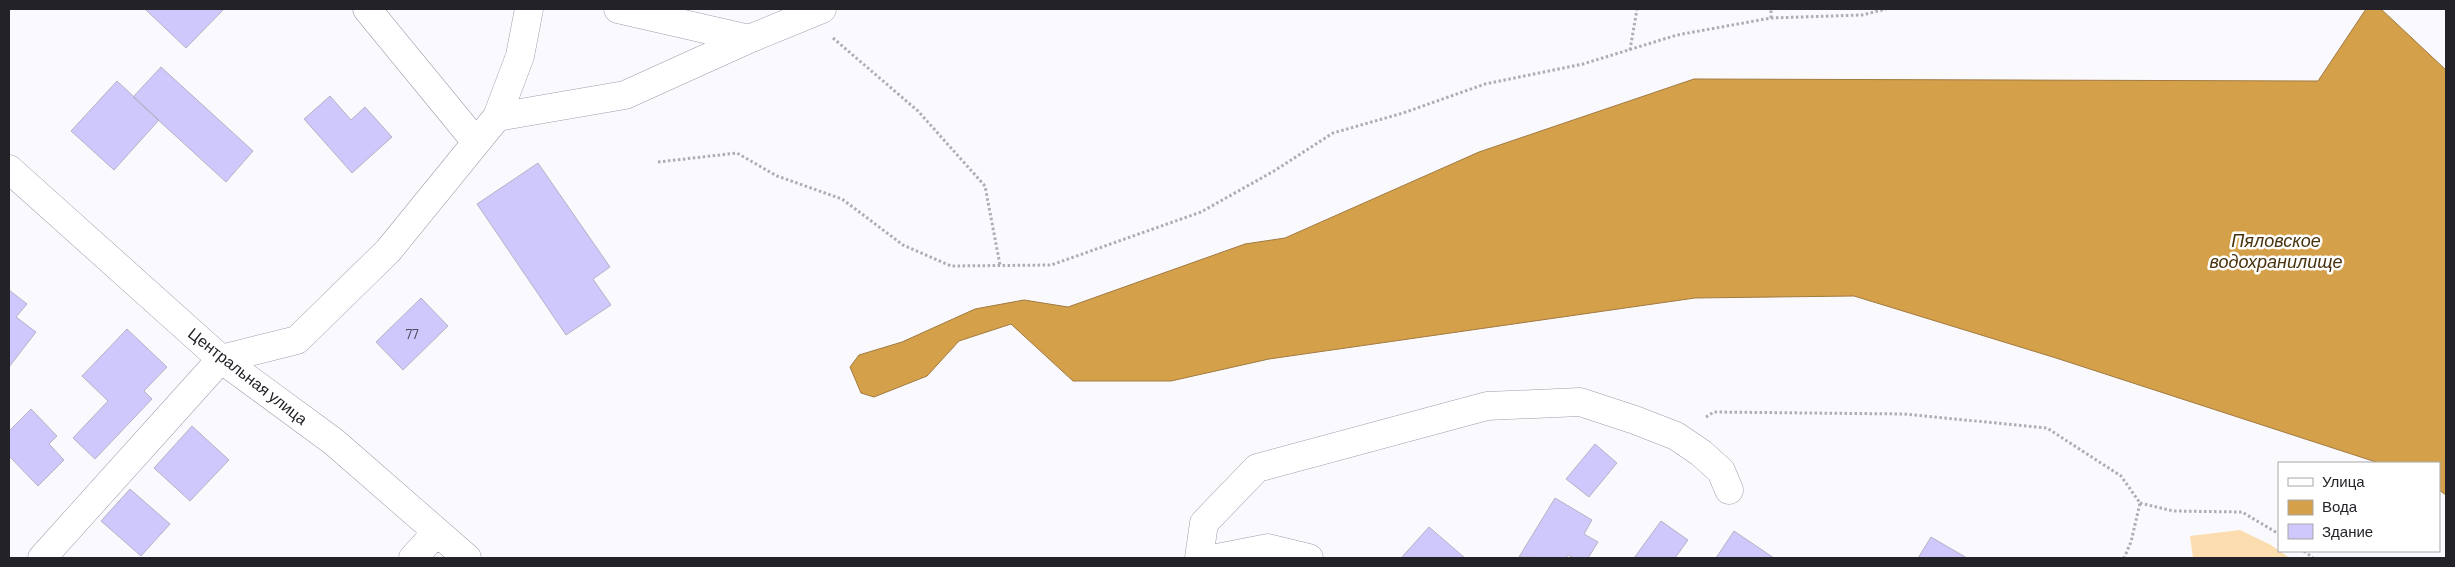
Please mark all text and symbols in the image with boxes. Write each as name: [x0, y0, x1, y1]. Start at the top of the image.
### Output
water label: Пяловское водохранилище: [2209, 229, 2343, 272]
street label: Центральная улица: [185, 323, 312, 428]
house number: 77: [405, 325, 419, 342]
legend: [2278, 462, 2440, 552]
text: Улица: [2322, 472, 2365, 490]
text: Вода: [2322, 497, 2358, 515]
text: Здание: [2322, 522, 2373, 540]

